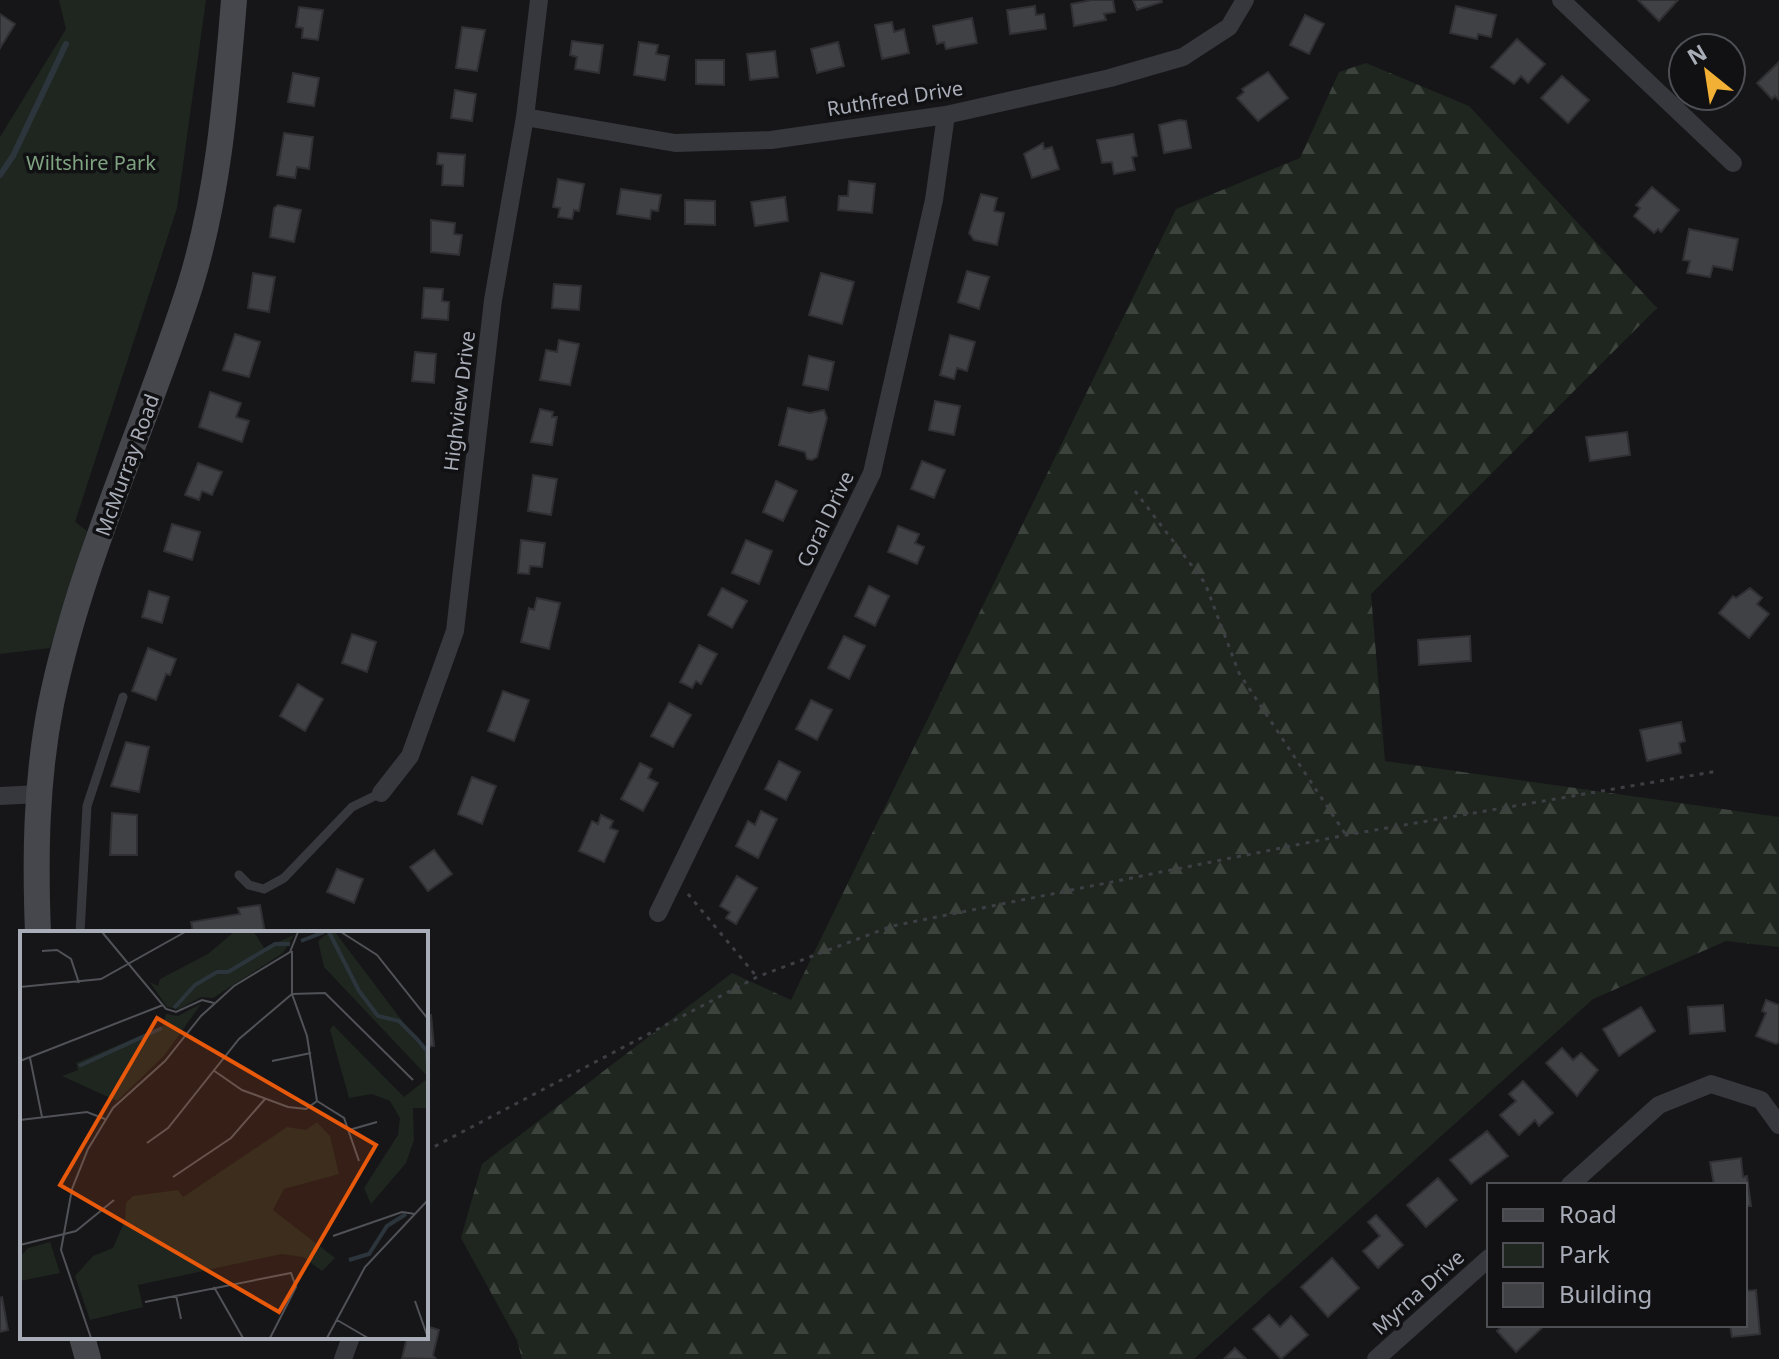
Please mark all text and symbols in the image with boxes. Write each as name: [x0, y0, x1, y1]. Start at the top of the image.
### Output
north arrow: [1667, 32, 1747, 112]
text: N: [1681, 36, 1712, 71]
street label: Ruthfred Drive: [825, 74, 965, 122]
park label: Wiltshire Park: [26, 149, 156, 176]
street label: Highview Drive: [437, 329, 481, 473]
street label: McMurray Road: [89, 390, 165, 540]
street label: Coral Drive: [790, 467, 860, 571]
inset map: [20, 931, 428, 1339]
legend: [1487, 1183, 1747, 1327]
text: Road: [1559, 1197, 1617, 1230]
text: Park: [1559, 1237, 1610, 1270]
street label: Myrna Drive: [1366, 1244, 1470, 1340]
text: Building: [1559, 1277, 1652, 1310]

